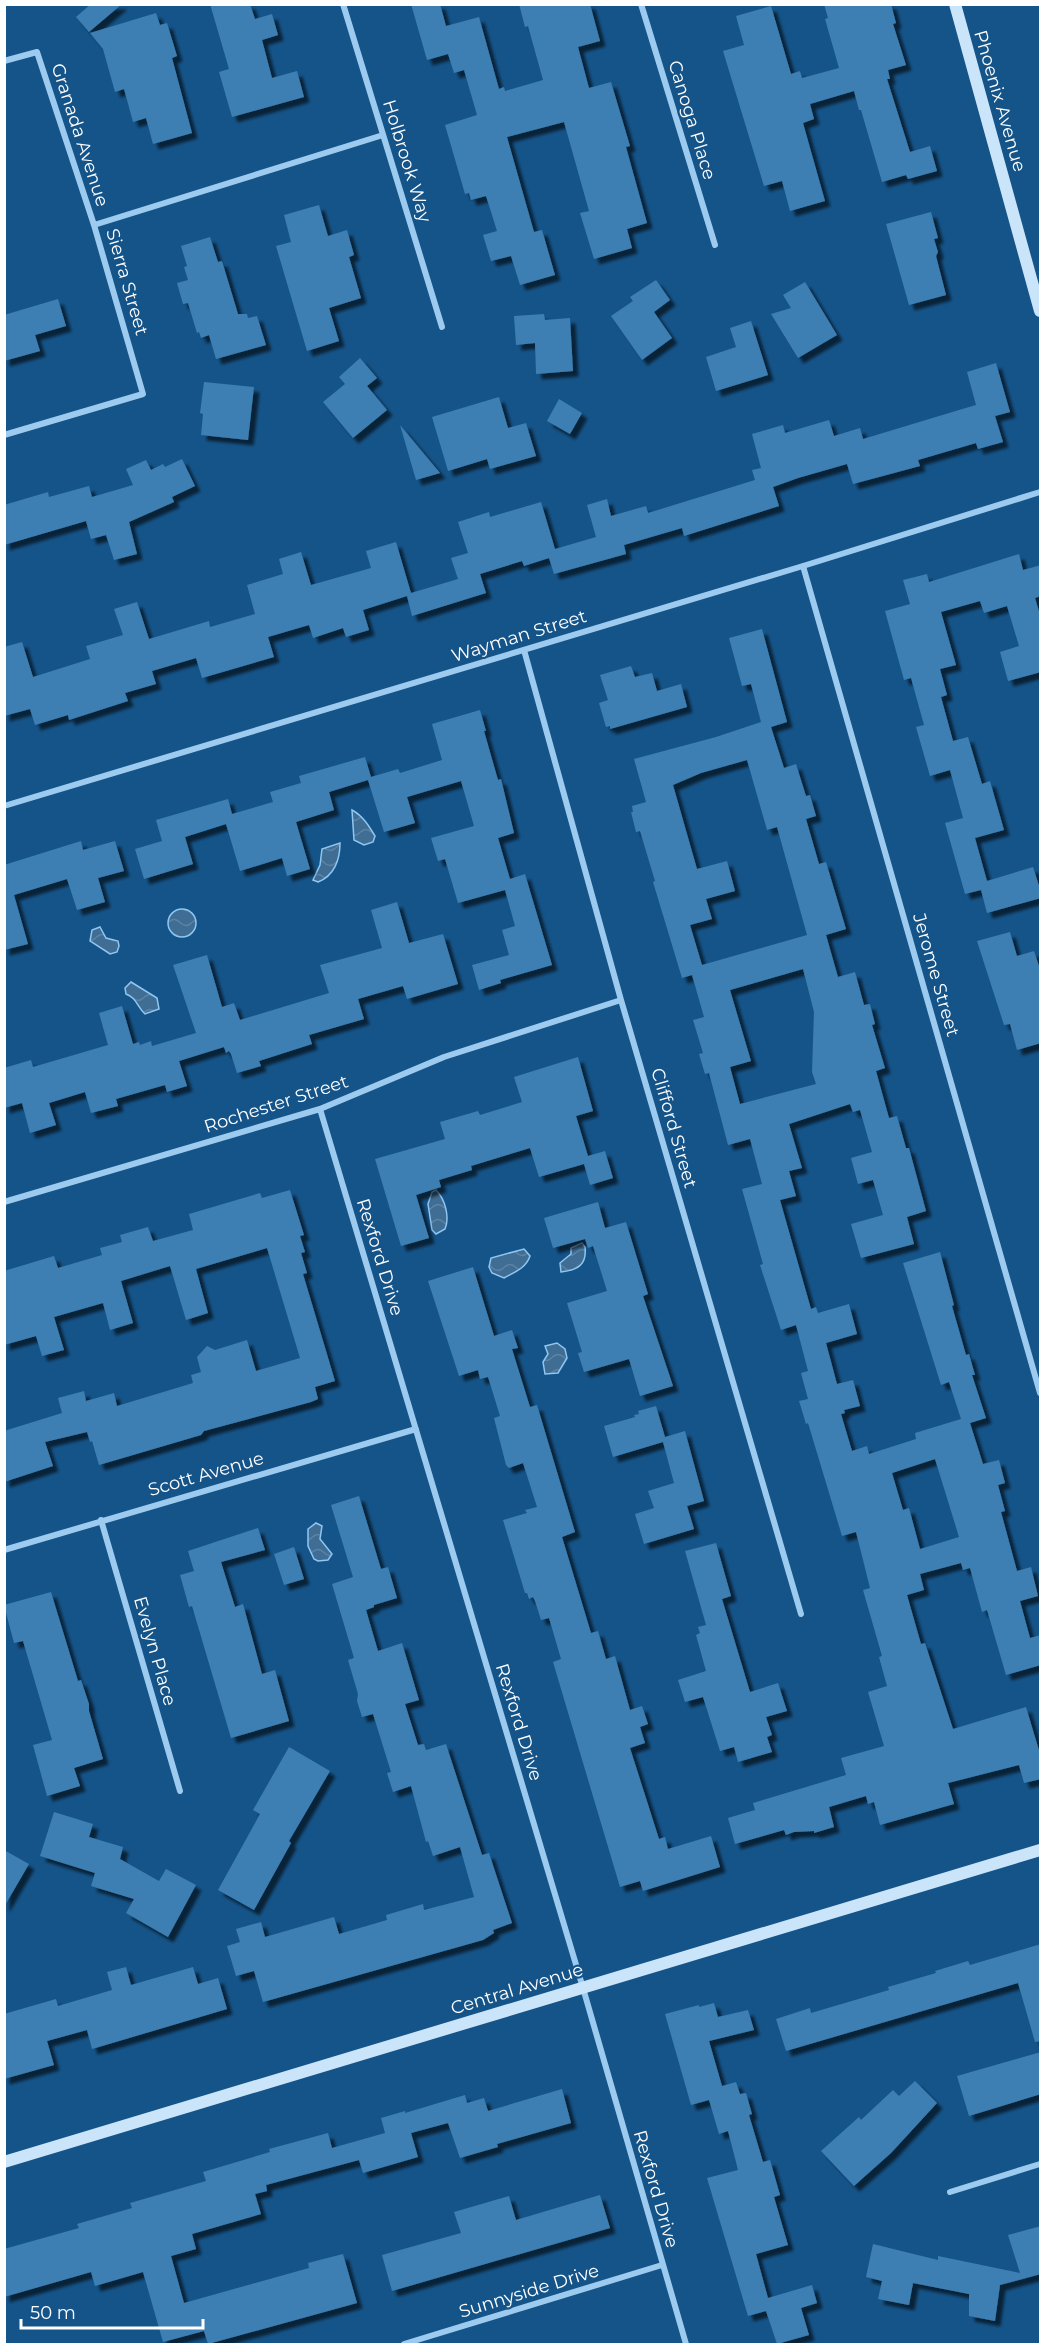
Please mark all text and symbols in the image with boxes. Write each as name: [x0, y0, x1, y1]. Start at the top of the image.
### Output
street label: Phoenix Avenue: [969, 28, 1031, 175]
street label: Canoga Place: [663, 58, 721, 182]
street label: Granada Avenue: [46, 61, 114, 210]
street label: Holbrook Way: [378, 97, 436, 225]
street label: Sierra Street: [101, 226, 153, 338]
street label: Wayman Street: [449, 605, 589, 667]
street label: Jerome Street: [908, 910, 964, 1039]
street label: Clifford Street: [646, 1065, 702, 1191]
street label: Rochester Street: [201, 1070, 351, 1138]
street label: Rexford Drive: [352, 1196, 408, 1318]
street label: Scott Avenue: [146, 1447, 267, 1501]
street label: Evelyn Place: [129, 1594, 181, 1708]
street label: Rexford Drive: [491, 1661, 547, 1783]
street label: Central Avenue: [448, 1958, 586, 2020]
street label: Rexford Drive: [629, 2128, 683, 2251]
street label: Sunnyside Drive: [456, 2259, 602, 2323]
scale bar: [21, 2292, 202, 2330]
text: 50 m: [30, 2302, 76, 2324]

